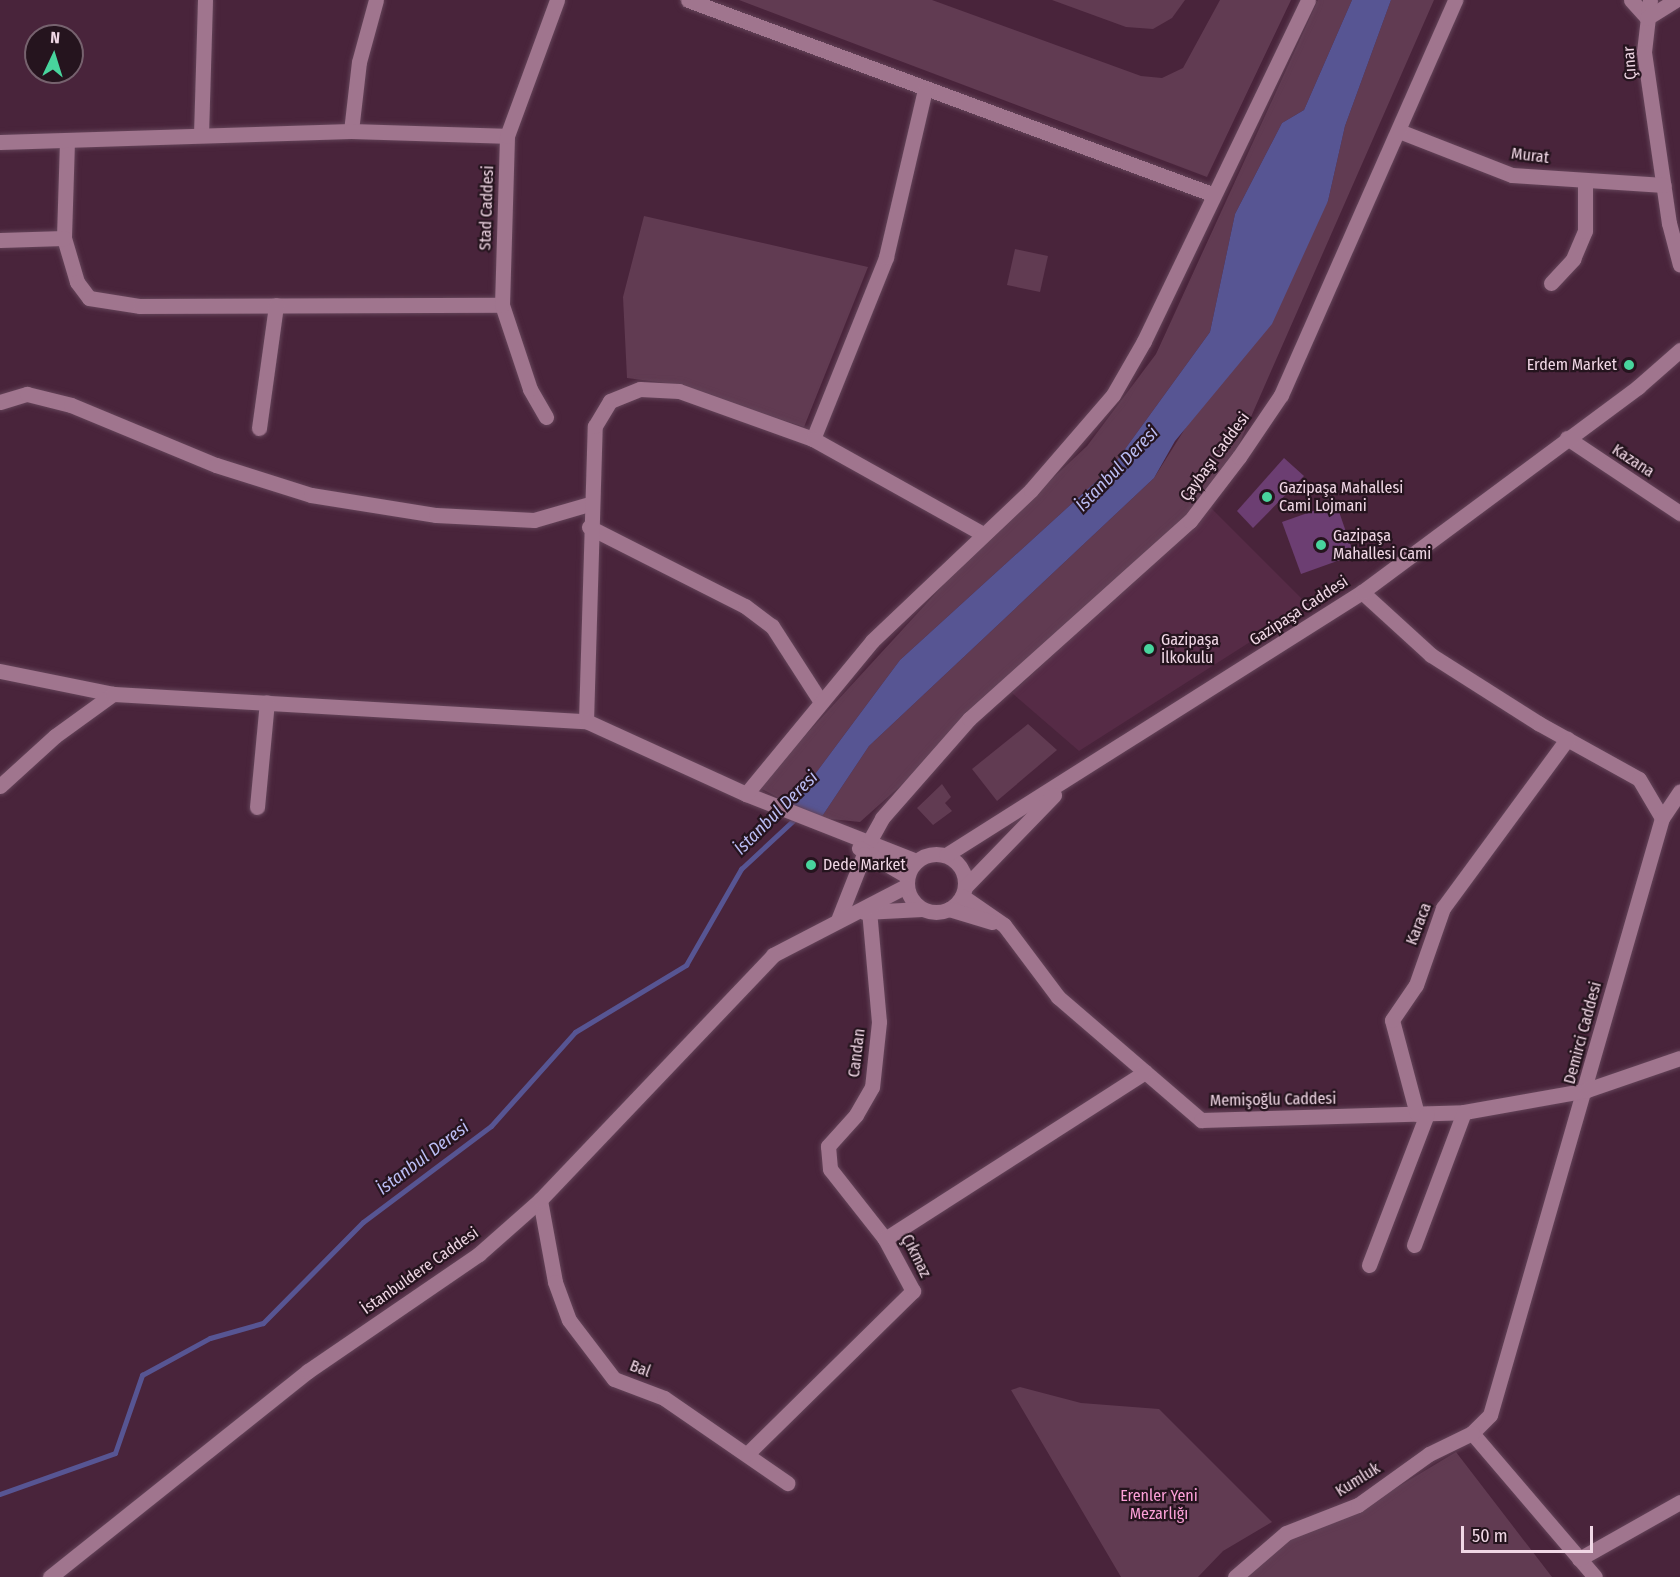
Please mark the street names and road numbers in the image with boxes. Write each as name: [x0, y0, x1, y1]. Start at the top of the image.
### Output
street label: Çınar: [1619, 45, 1641, 81]
street label: Murat: [1510, 144, 1550, 168]
street label: Stad Caddesi: [476, 165, 498, 251]
street label: Çaybaşı Caddesi: [1176, 409, 1254, 505]
street label: Kazana: [1608, 440, 1658, 482]
street label: Gazipaşa Caddesi: [1246, 572, 1352, 650]
street label: Karaca: [1402, 900, 1436, 948]
street label: Demirci Caddesi: [1560, 980, 1606, 1086]
street label: Candan: [844, 1027, 870, 1079]
street label: Memişoğlu Caddesi: [1210, 1089, 1336, 1111]
street label: İstanbuldere Caddesi: [358, 1223, 482, 1319]
street label: Çıkmaz: [897, 1231, 935, 1281]
street label: Bal: [627, 1356, 653, 1382]
street label: Kumluk: [1332, 1459, 1384, 1501]

